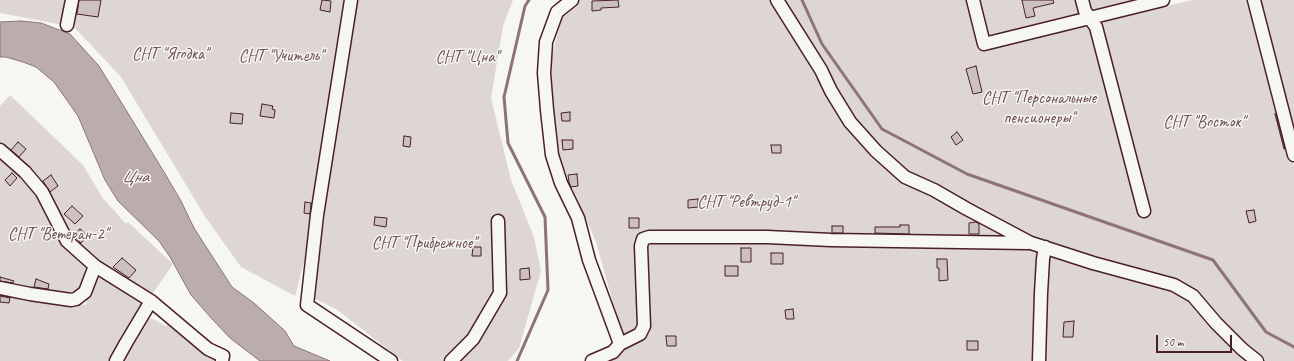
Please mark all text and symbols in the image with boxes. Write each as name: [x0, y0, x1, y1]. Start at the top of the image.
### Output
park label: СНТ "Ягодка": [132, 45, 208, 65]
park label: СНТ "Учитель": [239, 47, 323, 67]
park label: СНТ "Цна": [435, 48, 499, 68]
park label: СНТ "Персональные пенсионеры": [982, 89, 1096, 129]
park label: СНТ "Восток": [1163, 113, 1245, 133]
water label: Цна: [122, 166, 148, 188]
park label: СНТ "Ревтруд-1": [697, 193, 795, 213]
park label: СНТ "Ветеран-2": [8, 225, 108, 245]
park label: СНТ "Прибрежное": [372, 234, 476, 254]
scale bar: [1158, 327, 1234, 353]
text: 50 m: [1163, 334, 1183, 350]

